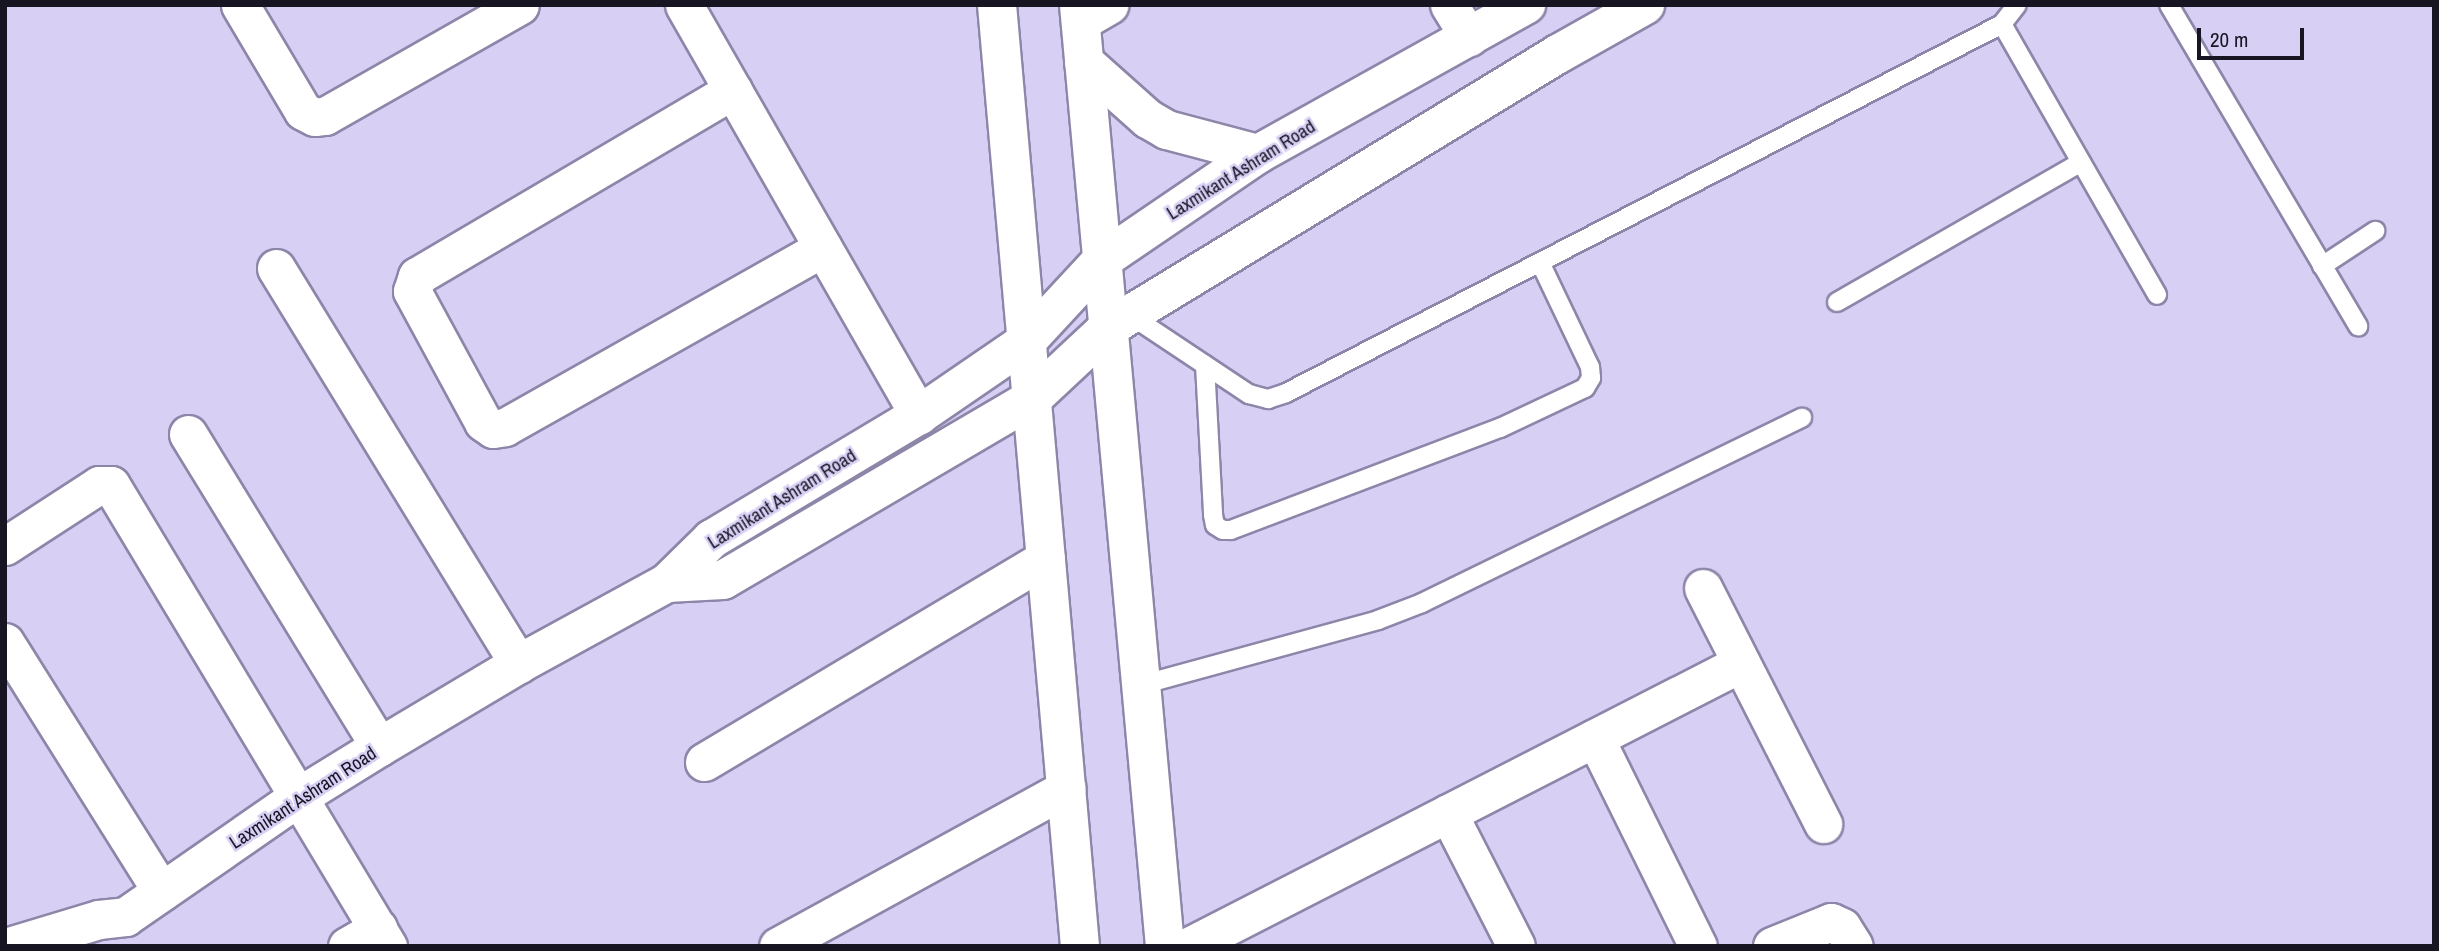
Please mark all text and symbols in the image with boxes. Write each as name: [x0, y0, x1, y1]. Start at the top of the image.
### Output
scale bar: [2201, 14, 2308, 58]
text: 20 m: [2210, 25, 2248, 54]
street label: Laxmikant Ashram Road: [1162, 115, 1320, 225]
street label: Laxmikant Ashram Road: [703, 444, 861, 554]
street label: Laxmikant Ashram Road: [225, 742, 381, 854]

